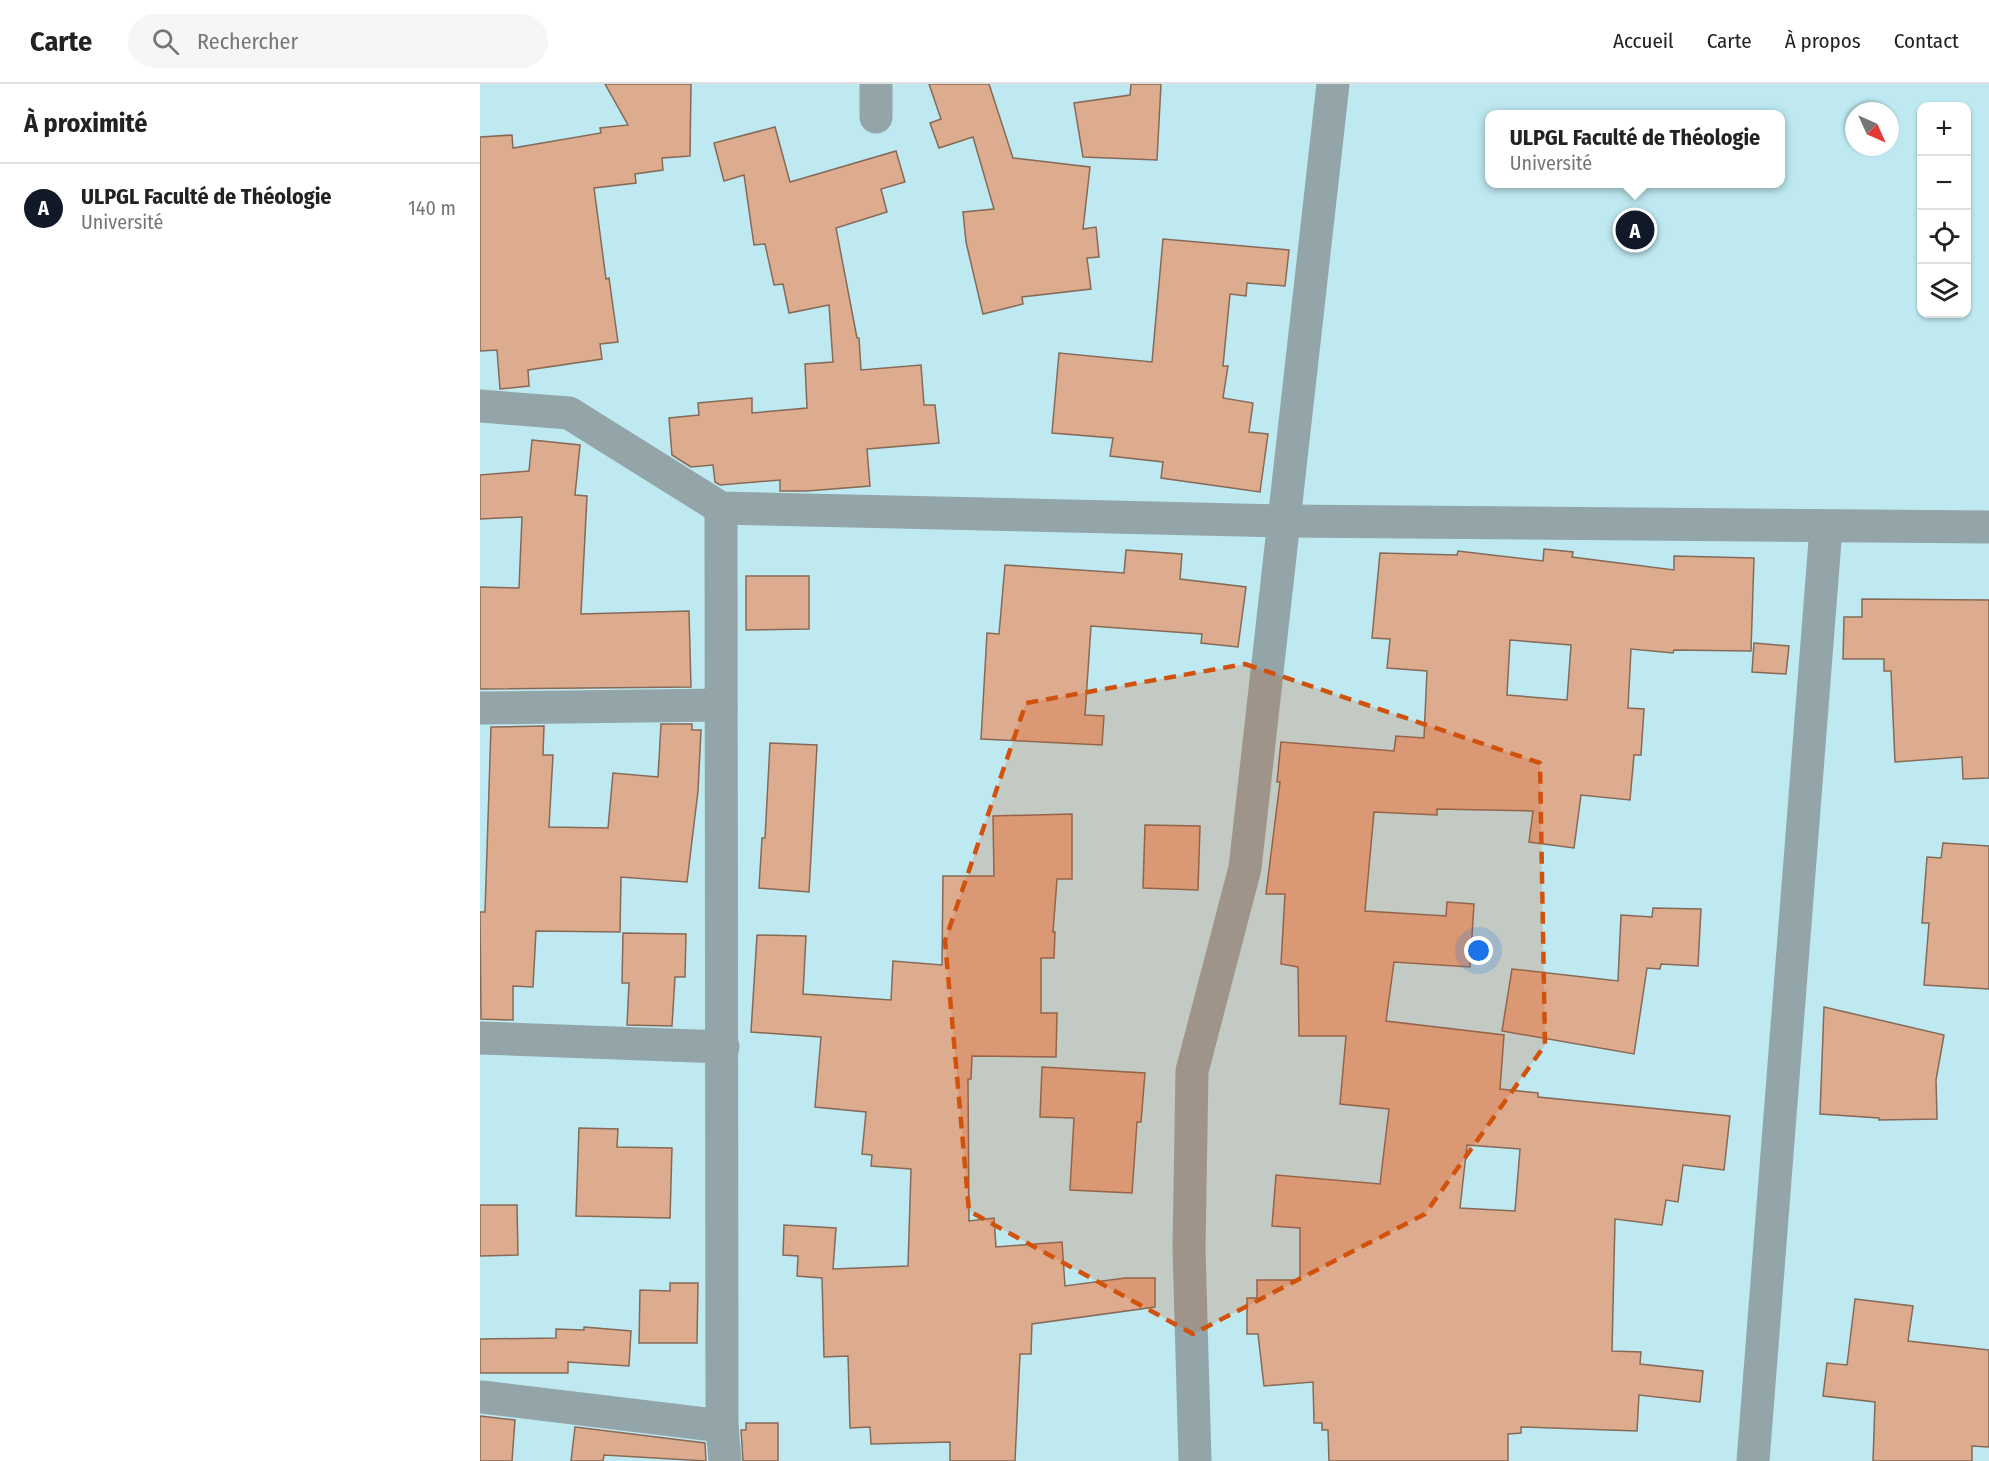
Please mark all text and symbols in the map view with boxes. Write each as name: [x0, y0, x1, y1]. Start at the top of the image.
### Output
search box: [128, 14, 548, 68]
text: Carte: [30, 25, 92, 58]
icon: search: [149, 25, 182, 58]
text: Rechercher: [197, 28, 298, 55]
text: Accueil: [1613, 28, 1674, 54]
text: Carte: [1707, 28, 1752, 54]
text: À propos: [1785, 28, 1861, 54]
text: Contact: [1894, 28, 1959, 54]
north arrow: [1845, 102, 1899, 156]
map controls: [1917, 102, 1971, 318]
button: +: [1917, 102, 1971, 156]
text: À proximité: [24, 108, 147, 139]
popup: [1485, 110, 1785, 188]
text: ULPGL Faculté de Théologie: [1510, 124, 1760, 151]
text: Université: [1510, 151, 1592, 175]
button: −: [1917, 156, 1971, 210]
text: ULPGL Faculté de Théologie: [81, 183, 332, 210]
text: A: [38, 196, 49, 220]
text: 140 m: [408, 196, 456, 220]
pin: A: [1616, 208, 1654, 252]
text: Université: [81, 210, 163, 234]
button: locate: [1917, 210, 1971, 264]
button: layers: [1917, 264, 1971, 318]
your location: [1464, 936, 1493, 965]

